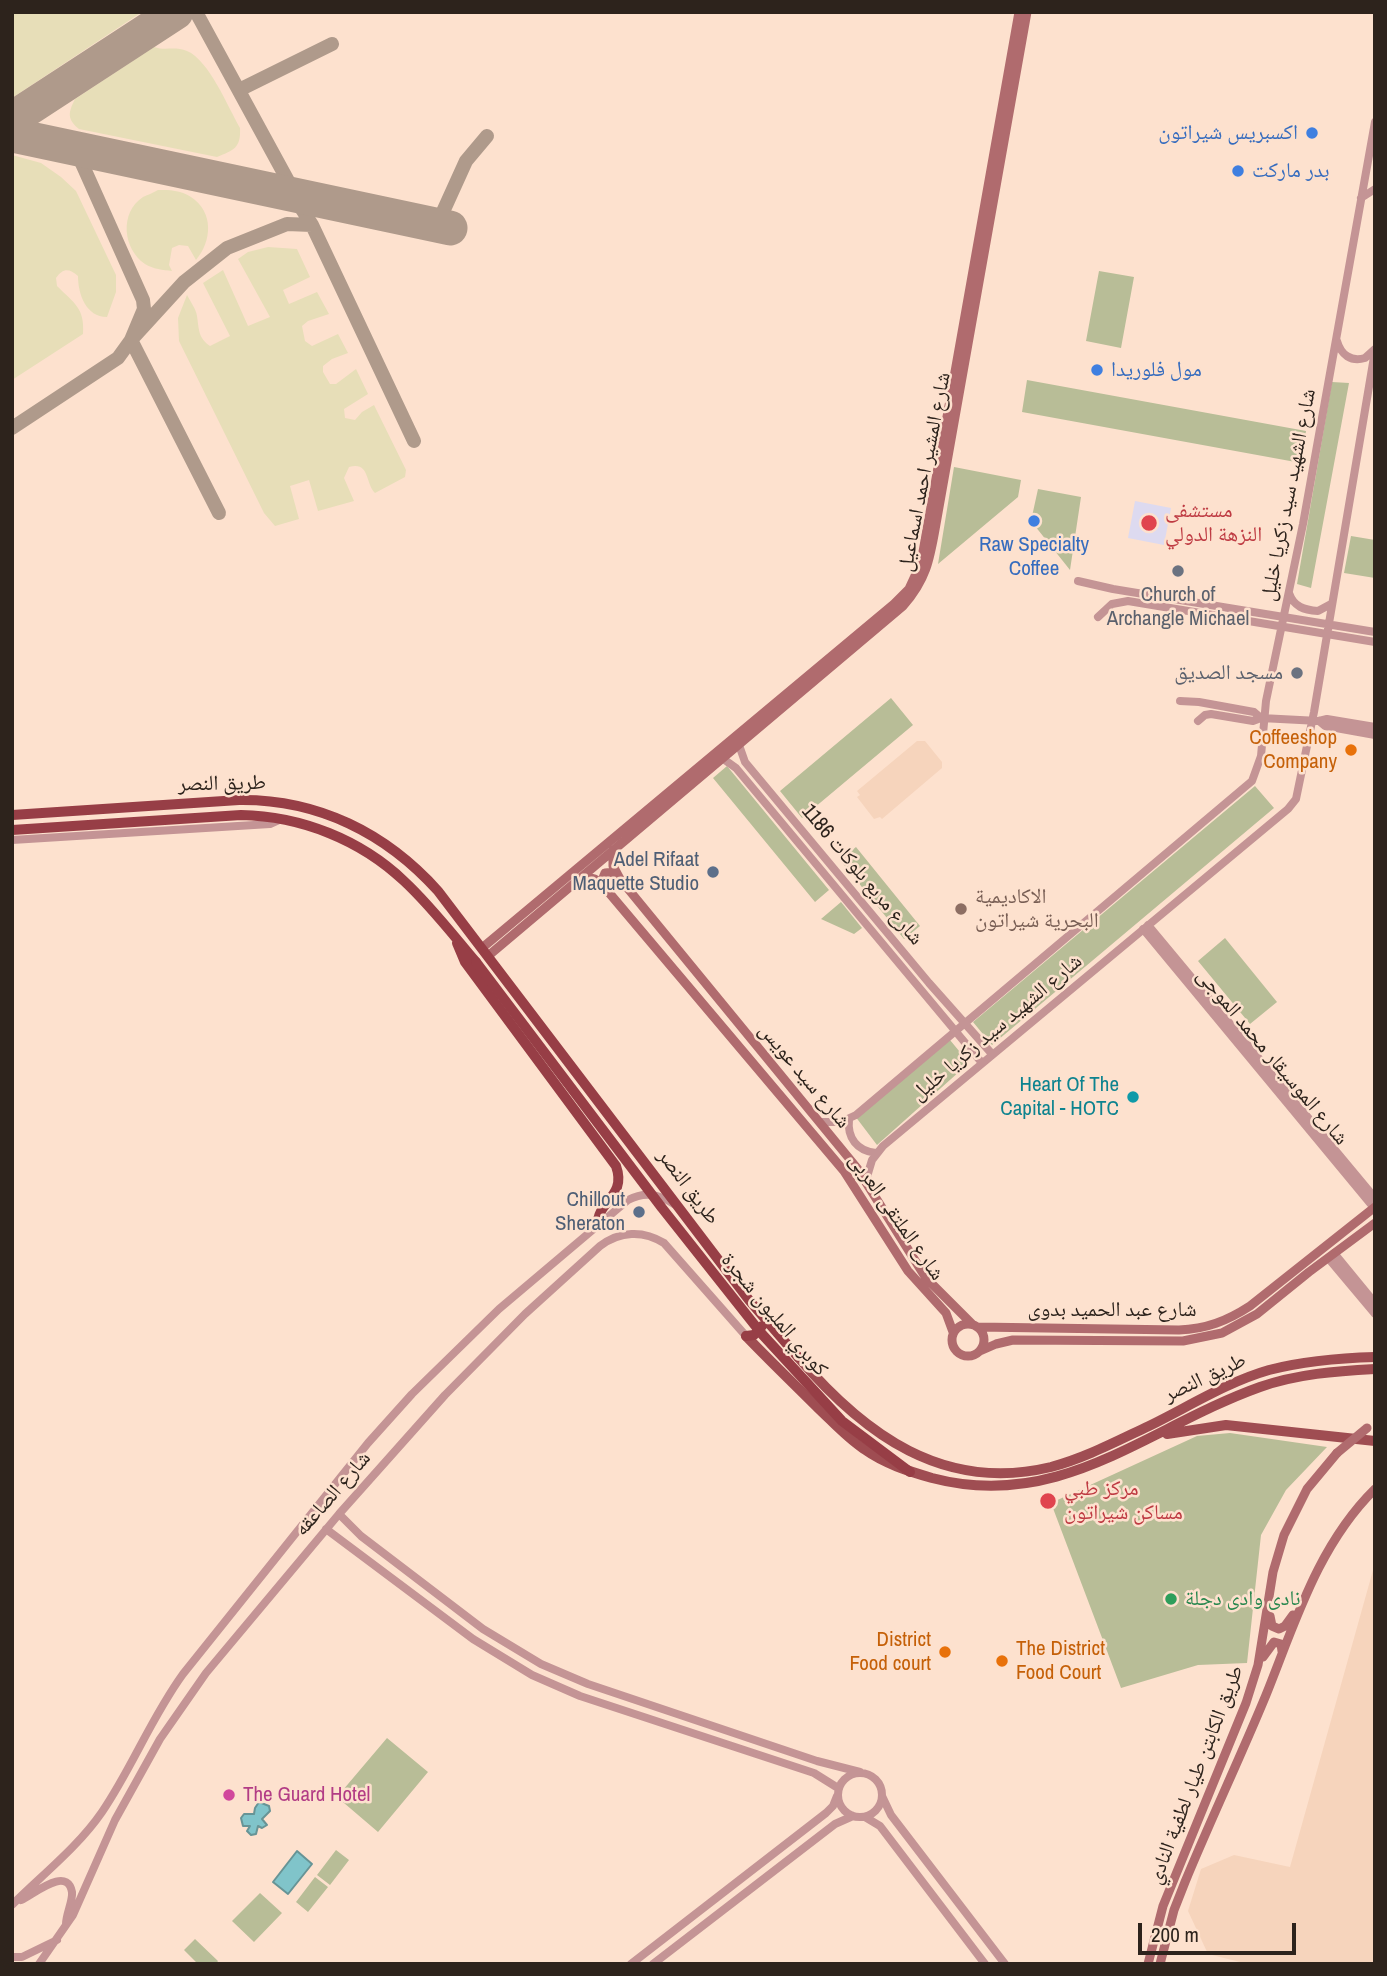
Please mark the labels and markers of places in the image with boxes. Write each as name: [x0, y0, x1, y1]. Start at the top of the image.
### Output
place label: اكسبريس شيراتون: [1158, 120, 1298, 146]
marker: اكسبريس شيراتون: [1304, 125, 1320, 141]
place label: بدر ماركت: [1252, 158, 1329, 184]
marker: بدر ماركت: [1230, 163, 1246, 179]
place label: مول فلوريدا: [1111, 357, 1202, 383]
marker: مول فلوريدا: [1089, 362, 1105, 378]
place label: مستشفى النزهة الدولي: [1165, 498, 1262, 548]
marker: Raw Specialty Coffee: [1026, 513, 1042, 529]
marker: مستشفى النزهة الدولي: [1139, 513, 1159, 533]
place label: Raw Specialty Coffee: [979, 532, 1089, 582]
marker: Church of Archangle Michael: [1170, 563, 1186, 579]
place label: Church of Archangle Michael: [1107, 582, 1249, 632]
place label: مسجد الصديق: [1174, 660, 1283, 686]
marker: مسجد الصديق: [1289, 665, 1305, 681]
place label: Coffeeshop Company: [1249, 725, 1337, 775]
marker: Coffeeshop Company: [1343, 742, 1359, 758]
place label: Adel Rifaat Maquette Studio: [573, 847, 699, 897]
marker: Adel Rifaat Maquette Studio: [705, 864, 721, 880]
place label: الاكاديمية البحرية شيراتون: [975, 884, 1099, 934]
marker: الاكاديمية البحرية شيراتون: [953, 901, 969, 917]
place label: Heart Of The Capital - HOTC: [1000, 1072, 1119, 1122]
marker: Heart Of The Capital - HOTC: [1125, 1089, 1141, 1105]
place label: Chillout Sheraton: [555, 1187, 625, 1237]
marker: Chillout Sheraton: [631, 1204, 647, 1220]
place label: مركز طبي مساكن شيراتون: [1064, 1476, 1183, 1526]
marker: مركز طبي مساكن شيراتون: [1038, 1491, 1058, 1511]
place label: نادى وادى دجلة: [1185, 1586, 1301, 1612]
marker: نادى وادى دجلة: [1163, 1591, 1179, 1607]
place label: District Food court: [850, 1627, 931, 1677]
place label: The District Food Court: [1016, 1636, 1105, 1686]
marker: District Food court: [937, 1644, 953, 1660]
marker: The District Food Court: [994, 1653, 1010, 1669]
place label: The Guard Hotel: [243, 1782, 370, 1808]
marker: The Guard Hotel: [221, 1787, 237, 1803]

